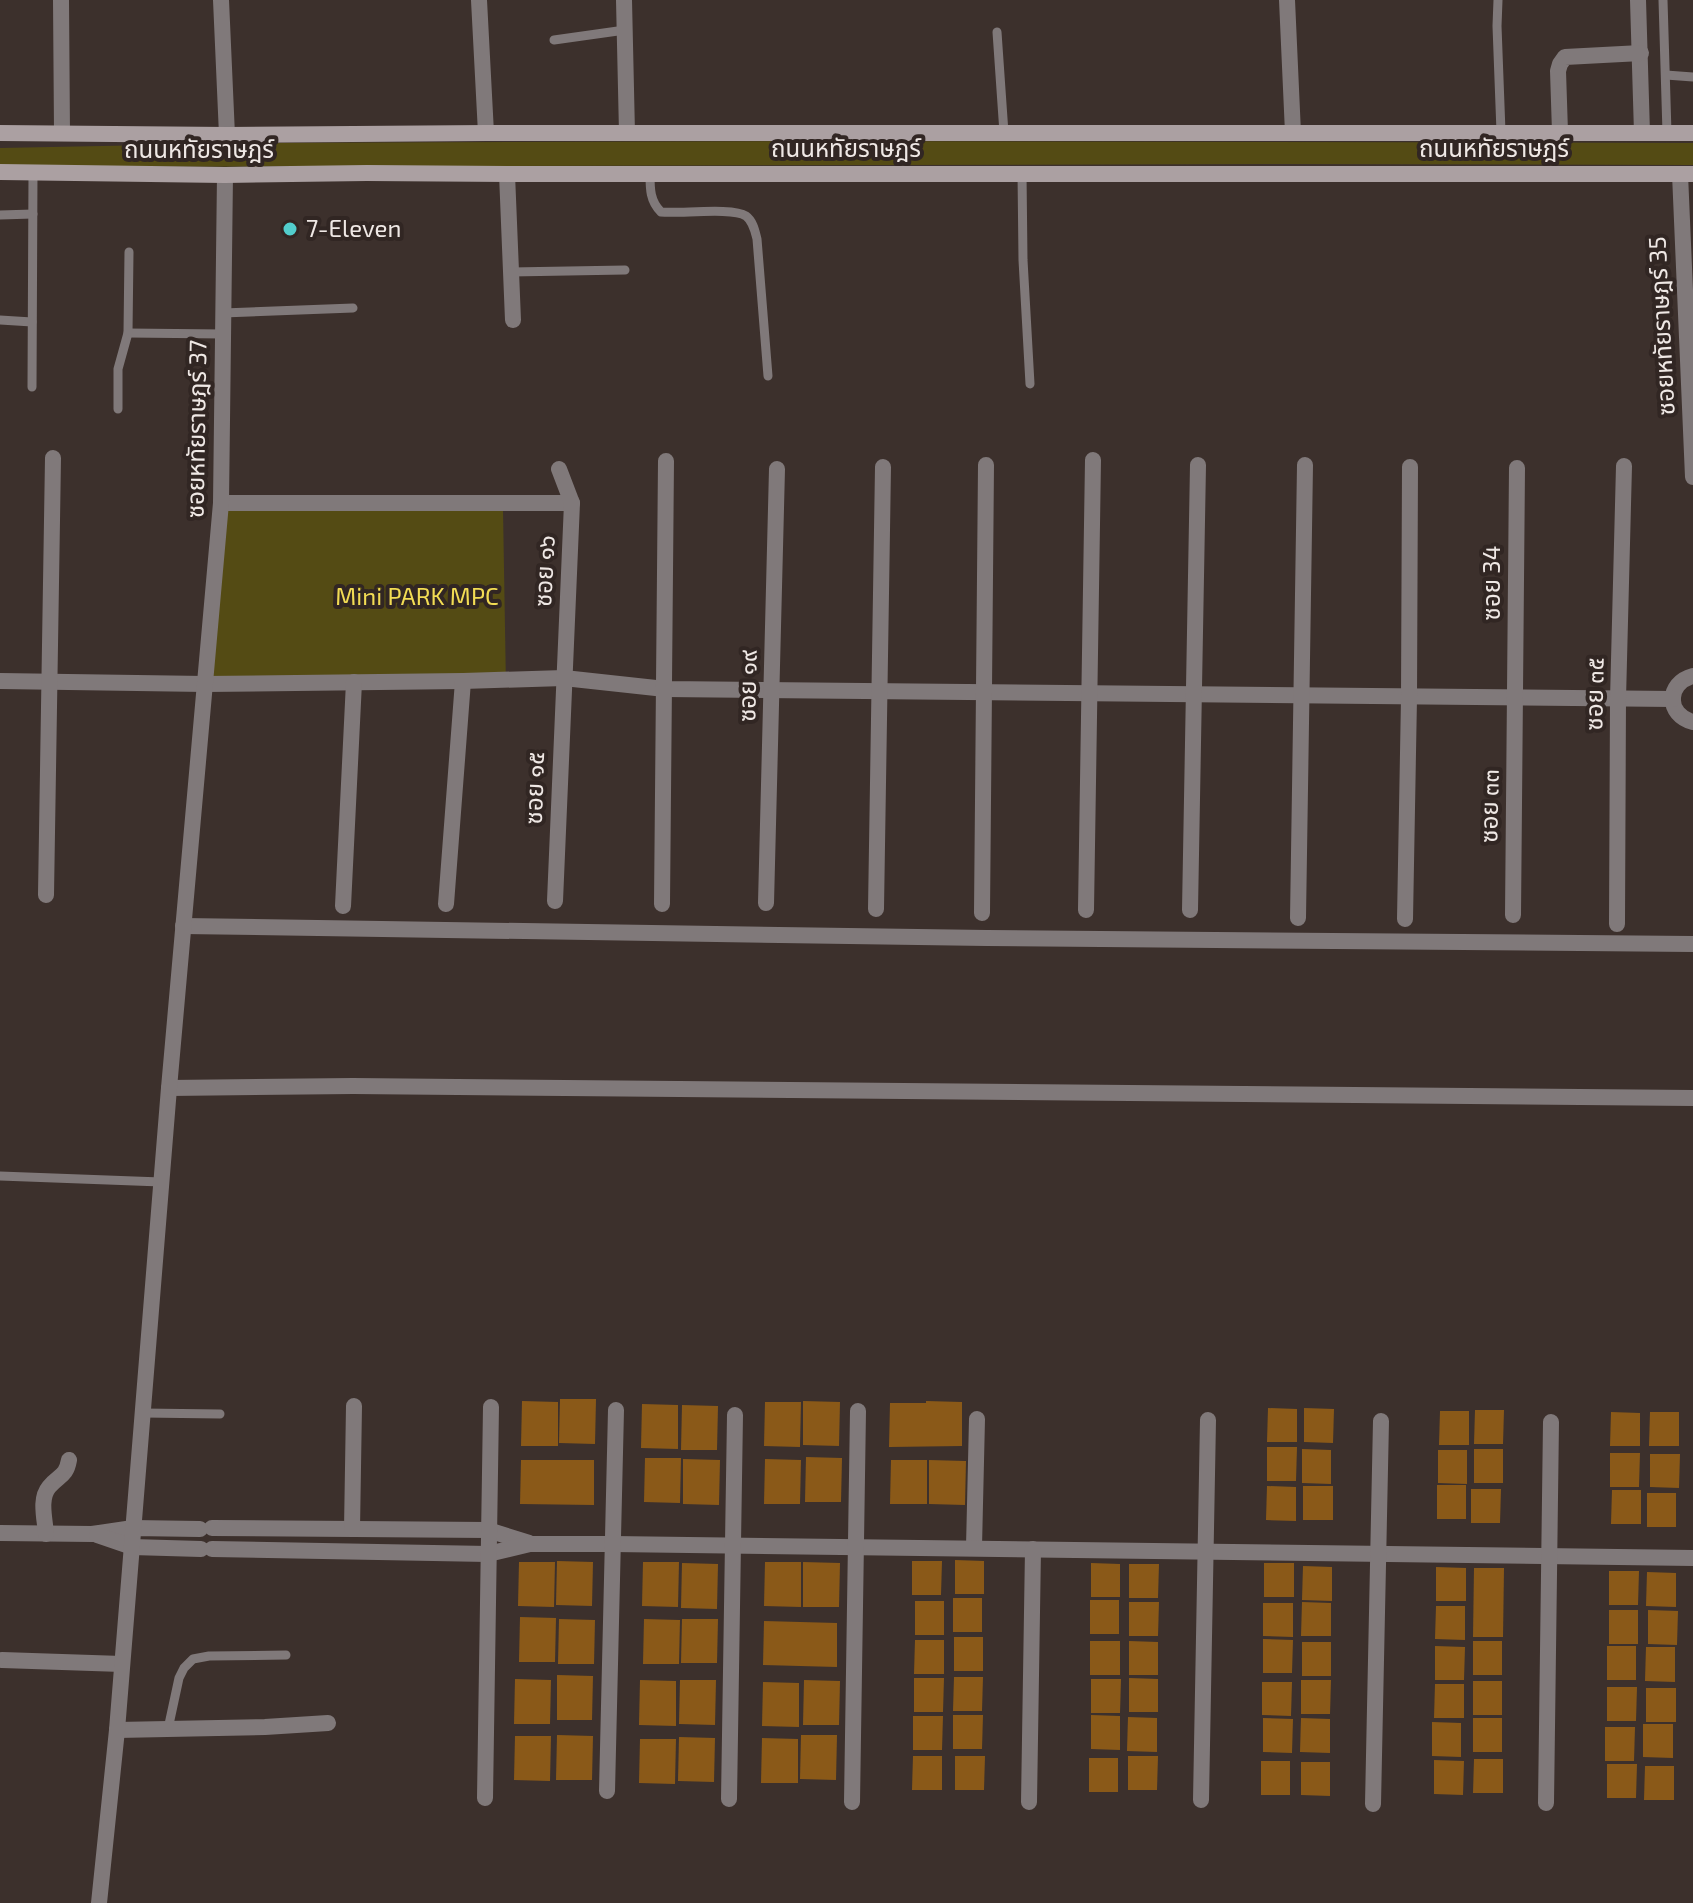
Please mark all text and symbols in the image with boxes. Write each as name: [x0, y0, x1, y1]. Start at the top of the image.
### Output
street label: ถนนหทัยราษฎร์: [771, 133, 922, 162]
street label: ถนนหทัยราษฎร์: [1419, 133, 1570, 162]
street label: ถนนหทัยราษฎร์: [124, 134, 275, 163]
place label: 7-Eleven: [306, 213, 401, 242]
marker: 7-Eleven: [281, 220, 299, 238]
street label: ซอยหทัยราษฎร์ 35: [1641, 236, 1680, 416]
street label: ซอยหทัยราษฎร์ 37: [179, 340, 212, 518]
street label: ซอย ๑๖: [527, 534, 560, 608]
street label: ซอย 34: [1476, 546, 1505, 620]
park label: Mini PARK MPC: [335, 581, 499, 610]
street label: ซอย ๑๙: [731, 650, 762, 722]
street label: ซอย ๓๕: [1578, 657, 1609, 731]
street label: ซอย ๑๕: [518, 751, 549, 825]
street label: ซอย ๓๓: [1473, 769, 1504, 843]

